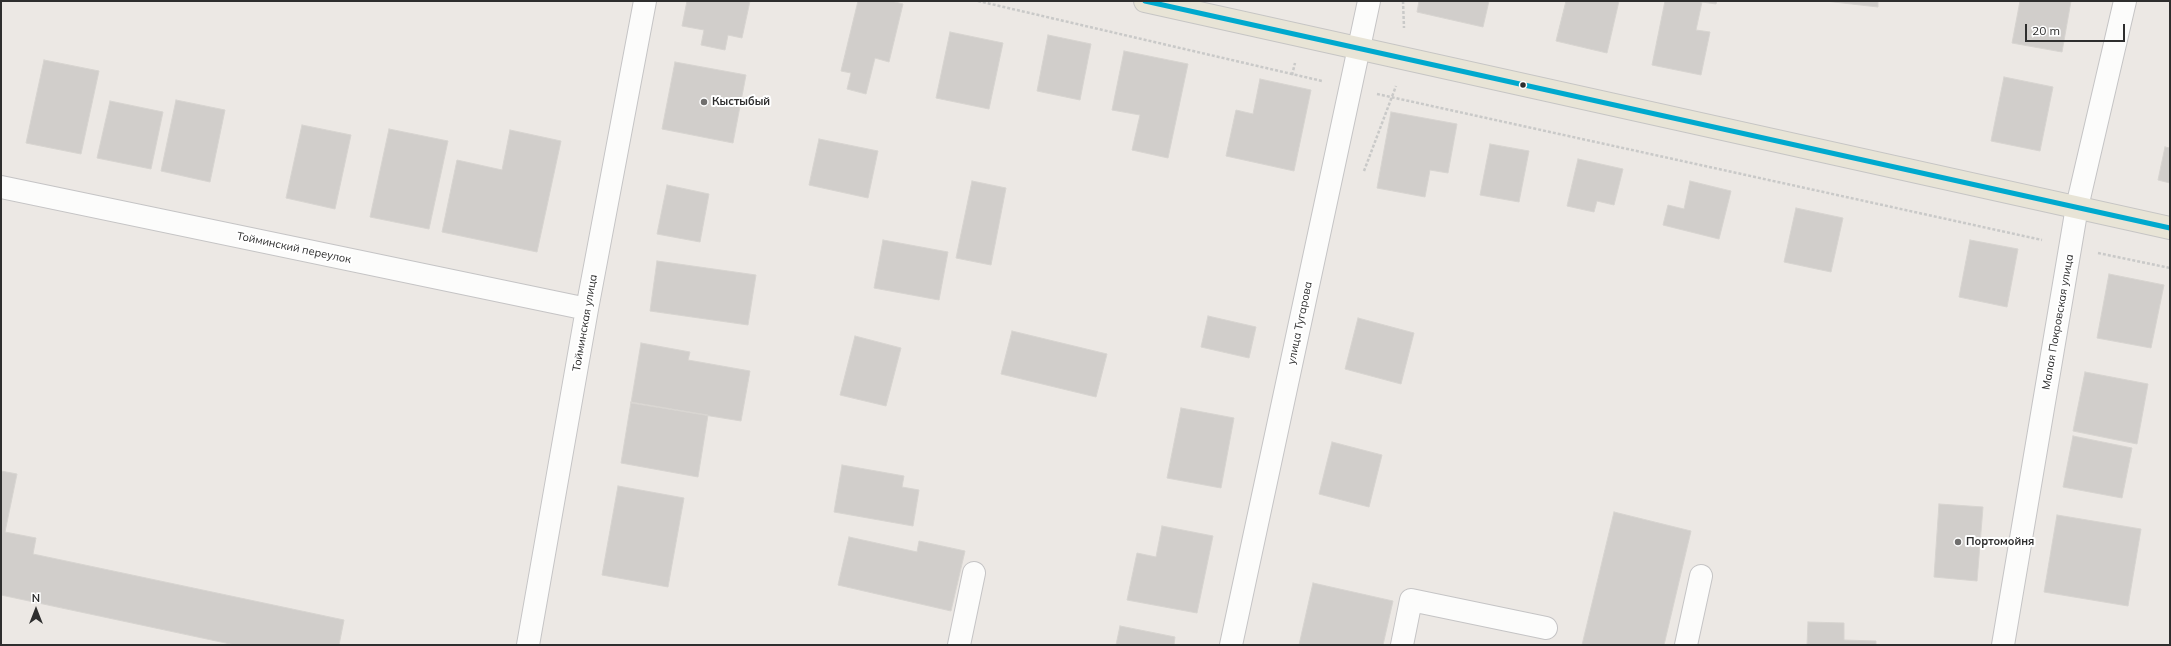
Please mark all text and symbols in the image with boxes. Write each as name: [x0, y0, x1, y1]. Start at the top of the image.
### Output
scale bar: [2027, 16, 2127, 42]
text: 20 m: [2032, 23, 2060, 38]
unlabelled marker: [1518, 80, 1528, 90]
place label: Кыстыбый: [712, 95, 770, 109]
marker: Кыстыбый: [699, 97, 709, 107]
street label: Тойминский переулок: [236, 229, 352, 267]
street label: Малая Покровская улица: [2040, 253, 2076, 391]
street label: Тойминская улица: [570, 273, 600, 373]
street label: улица Тугарова: [1285, 280, 1315, 366]
place label: Портомойня: [1966, 535, 2034, 549]
marker: Портомойня: [1953, 537, 1963, 547]
north arrow: [16, 590, 56, 630]
text: N: [32, 591, 40, 605]

